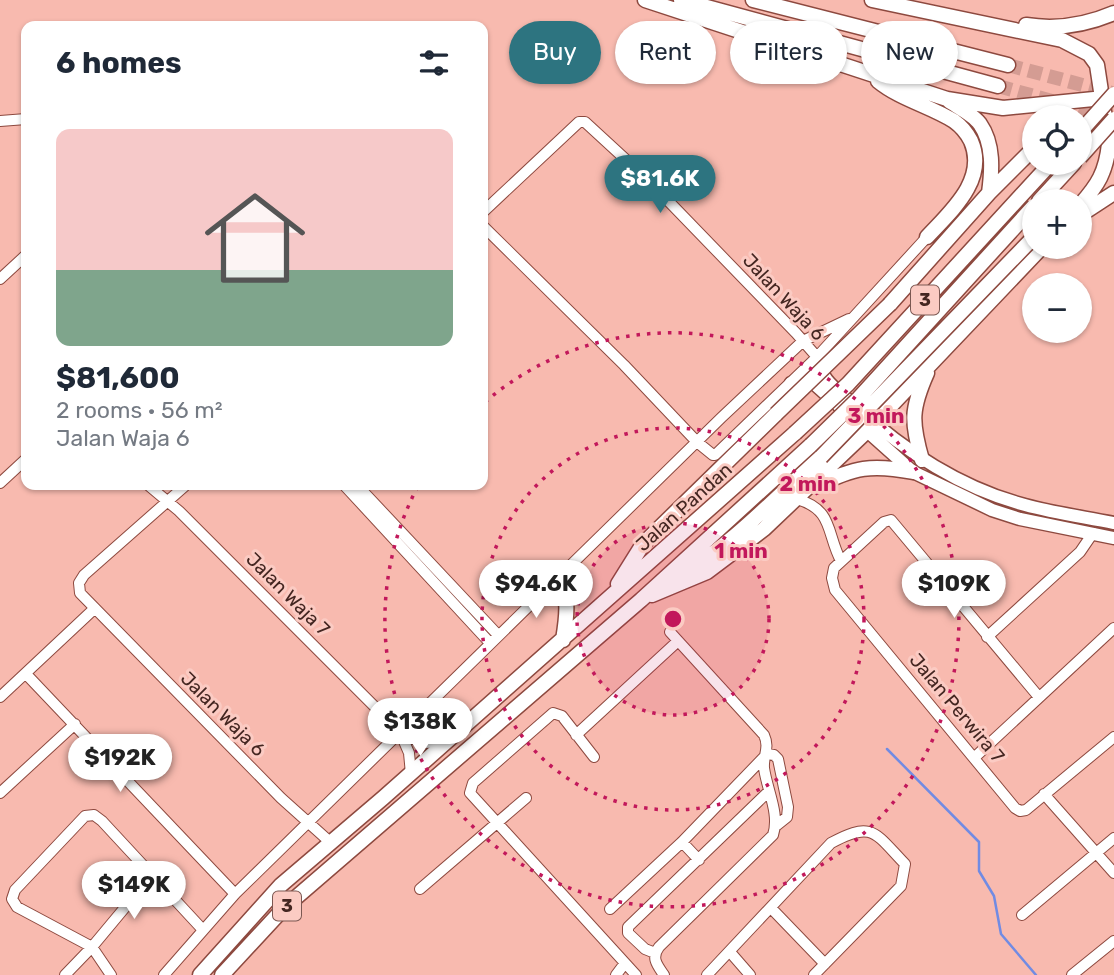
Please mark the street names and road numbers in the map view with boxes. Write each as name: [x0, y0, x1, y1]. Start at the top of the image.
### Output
street label: Jalan Waja 6: [738, 249, 830, 345]
road number: 3: [911, 286, 939, 314]
street label: Jalan Pandan: [631, 458, 737, 556]
street label: Jalan Waja 7: [241, 547, 335, 641]
street label: Jalan Perwira 7: [905, 649, 1010, 767]
street label: Jalan Waja 6: [176, 667, 270, 761]
road number: 3: [273, 891, 301, 920]

